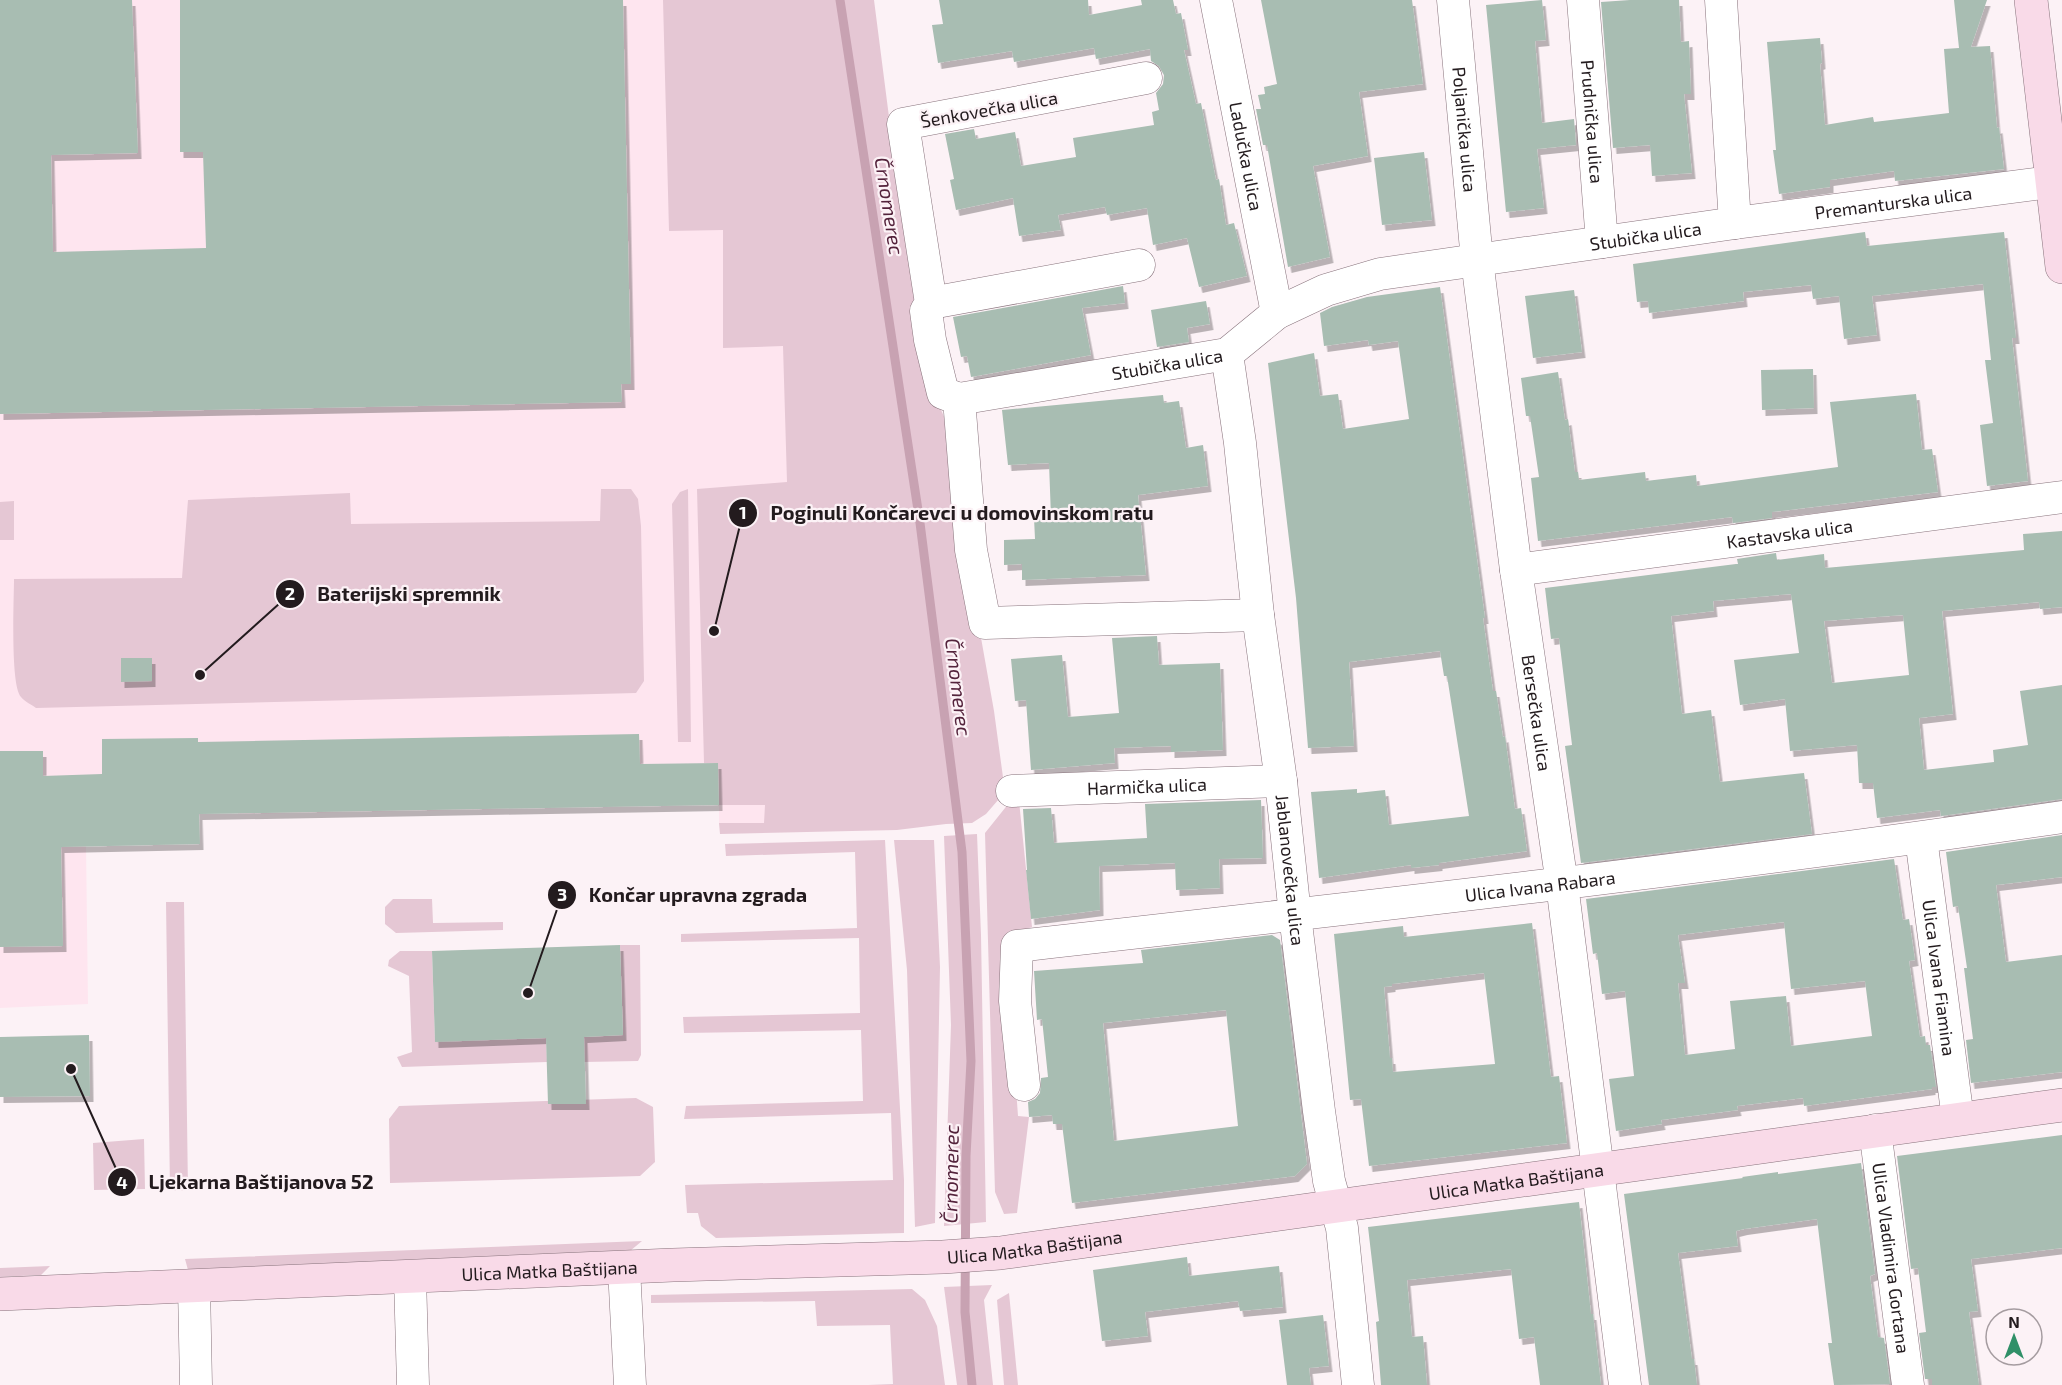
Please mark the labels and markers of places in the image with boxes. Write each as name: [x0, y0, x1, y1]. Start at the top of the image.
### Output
callout: Poginuli Končarevci u domovinskom ratu: [728, 494, 1165, 532]
callout: Baterijski spremnik: [275, 575, 513, 613]
callout: Končar upravna zgrada: [547, 876, 820, 914]
callout: Ljekarna Baštijanova 52: [107, 1163, 386, 1201]

